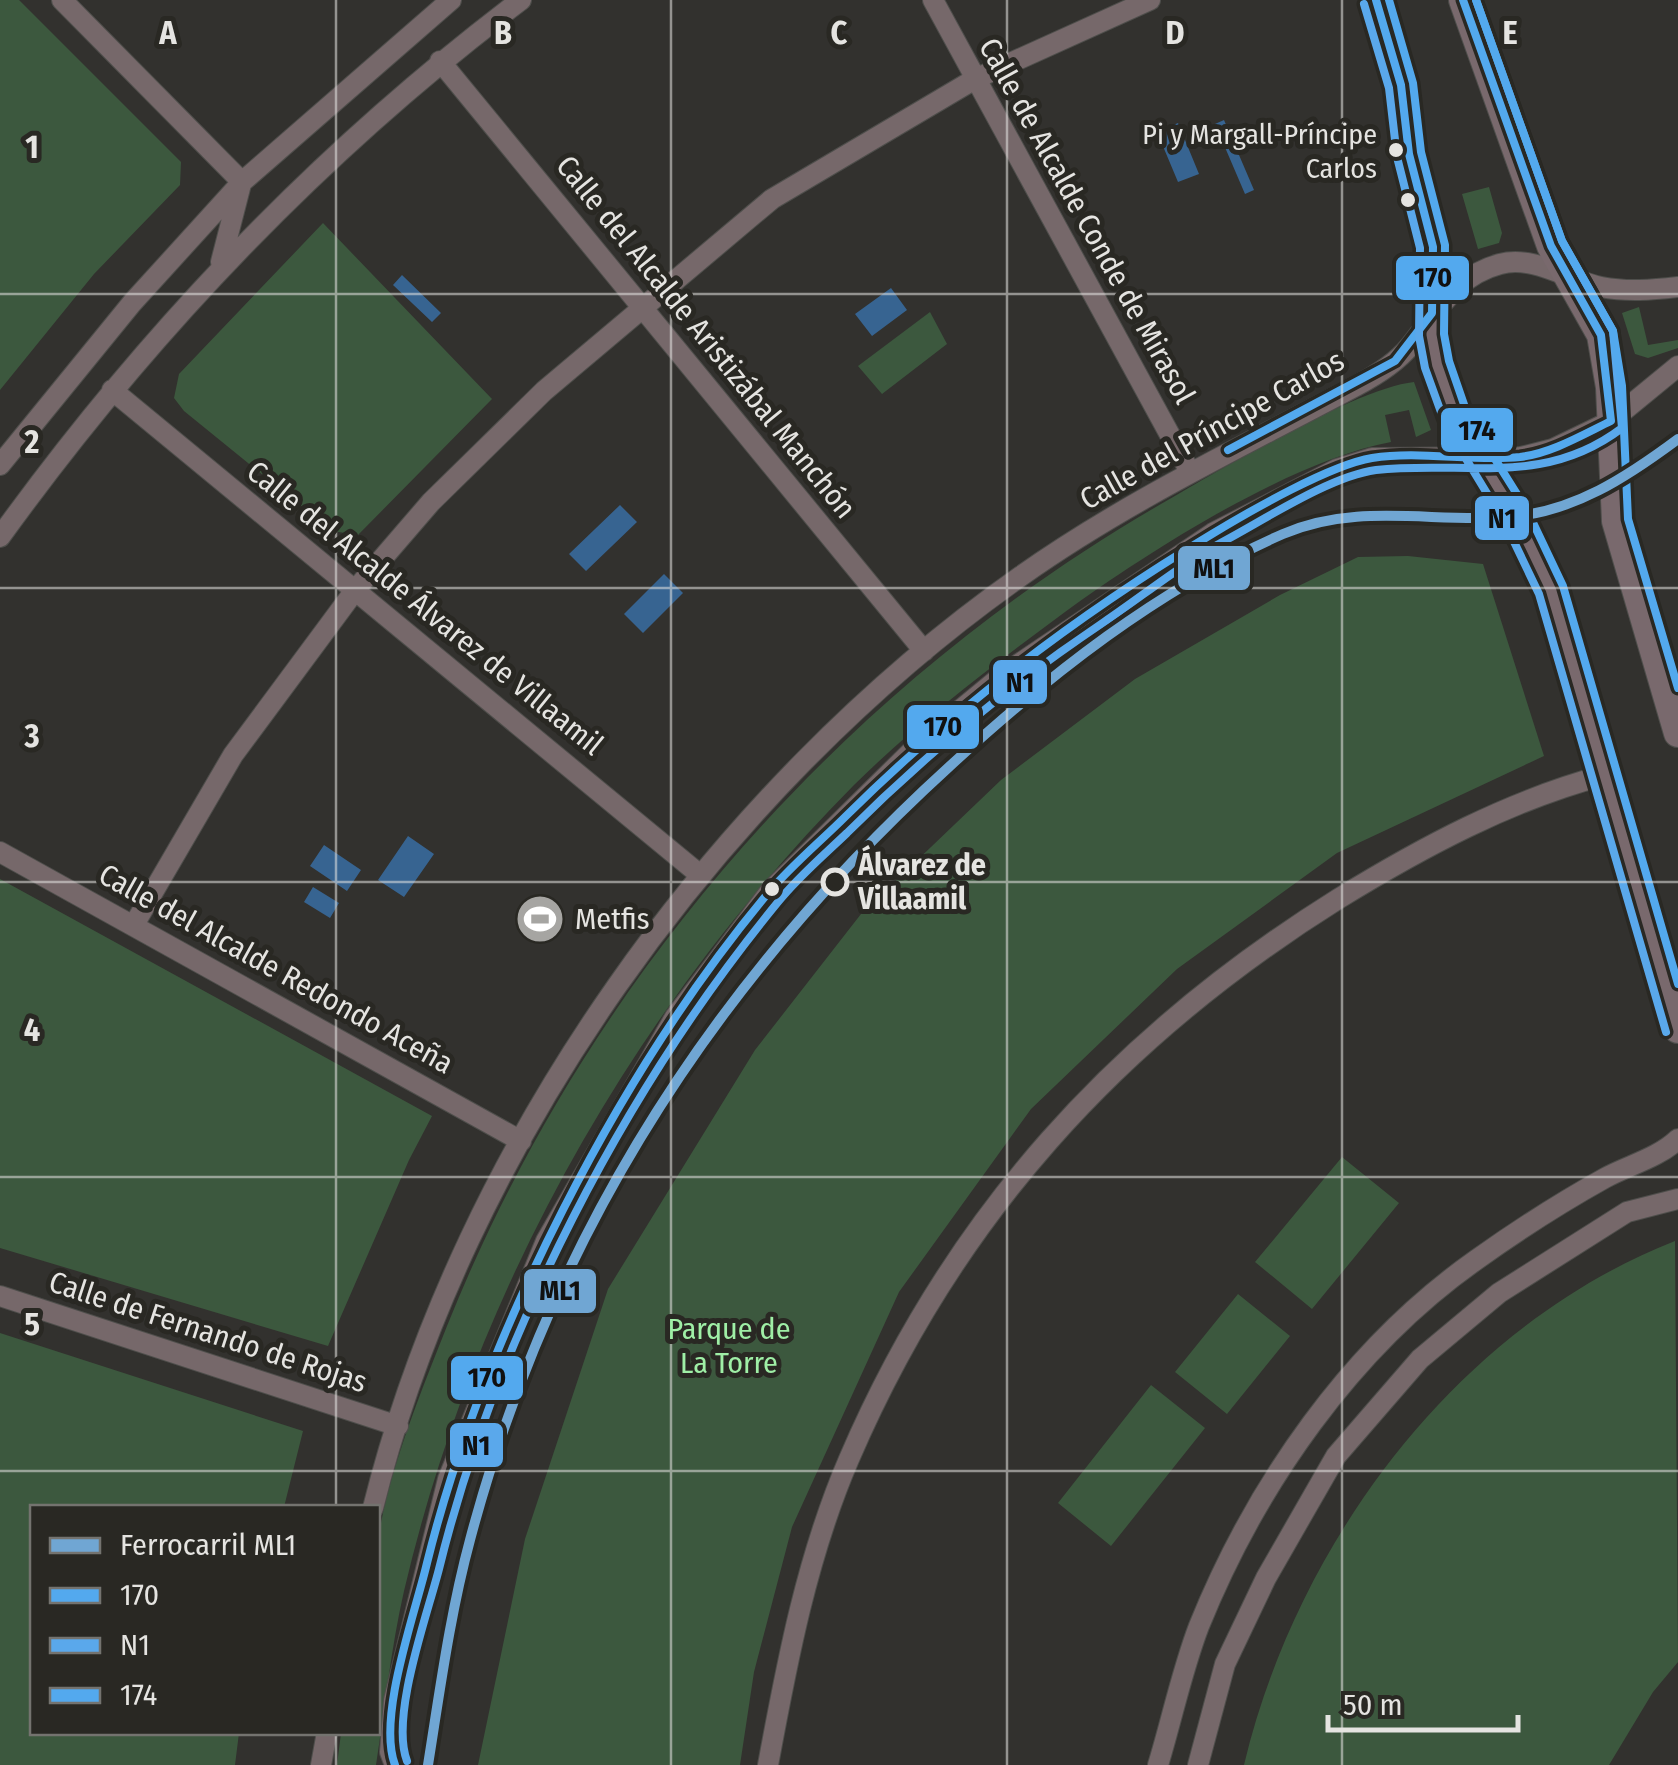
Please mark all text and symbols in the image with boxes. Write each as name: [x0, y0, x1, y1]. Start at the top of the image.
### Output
text: A: [158, 14, 177, 52]
text: B: [494, 14, 512, 52]
text: C: [831, 14, 848, 52]
text: D: [1165, 14, 1185, 52]
text: E: [1502, 14, 1518, 52]
street label: Calle de Alcalde Conde de Mirasol: [971, 32, 1203, 410]
place label: Pi y Margall-Príncipe Carlos: [1142, 118, 1377, 185]
text: 1: [25, 128, 39, 166]
marker: Pi y Margall-Príncipe Carlos: [1386, 140, 1406, 160]
street label: Calle del Alcalde Aristizábal Manchón: [548, 148, 864, 526]
unlabelled marker: [1398, 190, 1418, 210]
line badge: 170: [1394, 254, 1471, 302]
text: 170: [1414, 261, 1452, 294]
street label: Calle del Príncipe Carlos: [1074, 342, 1350, 518]
line badge: 174: [1439, 406, 1515, 454]
text: 174: [1458, 414, 1496, 447]
text: 2: [24, 423, 40, 461]
street label: Calle del Alcalde Álvarez de Villaamil: [240, 453, 610, 763]
line badge: N1: [1473, 494, 1531, 542]
text: N1: [1488, 502, 1516, 535]
line badge: ML1: [1176, 544, 1252, 592]
text: ML1: [1193, 552, 1235, 585]
line badge: N1: [991, 658, 1049, 706]
text: N1: [1006, 666, 1034, 699]
line badge: 170: [905, 703, 981, 751]
text: 170: [924, 710, 962, 743]
text: 3: [23, 717, 40, 755]
place label: Álvarez de Villaamil: [857, 845, 986, 917]
street label: Calle del Alcalde Redondo Aceña: [92, 856, 460, 1082]
marker: Álvarez de Villaamil: [822, 869, 848, 895]
unlabelled marker: [762, 879, 782, 899]
sports icon: Metfis: [514, 893, 566, 945]
place label: Metfis: [575, 901, 649, 937]
text: 4: [24, 1011, 40, 1049]
street label: Calle de Fernando de Rojas: [45, 1264, 371, 1400]
line badge: ML1: [522, 1267, 598, 1315]
text: ML1: [539, 1274, 581, 1307]
text: 5: [24, 1305, 40, 1343]
park label: Parque de La Torre: [668, 1311, 791, 1381]
line badge: 170: [449, 1354, 525, 1402]
text: 170: [468, 1361, 506, 1394]
line badge: N1: [448, 1421, 505, 1469]
text: N1: [462, 1429, 490, 1462]
legend: [30, 1505, 380, 1735]
text: Ferrocarril ML1: [120, 1527, 296, 1563]
text: 170: [120, 1577, 159, 1613]
text: N1: [120, 1627, 150, 1663]
scale bar: [1328, 1670, 1518, 1732]
text: 174: [120, 1677, 157, 1713]
text: 50 m: [1343, 1687, 1403, 1723]

